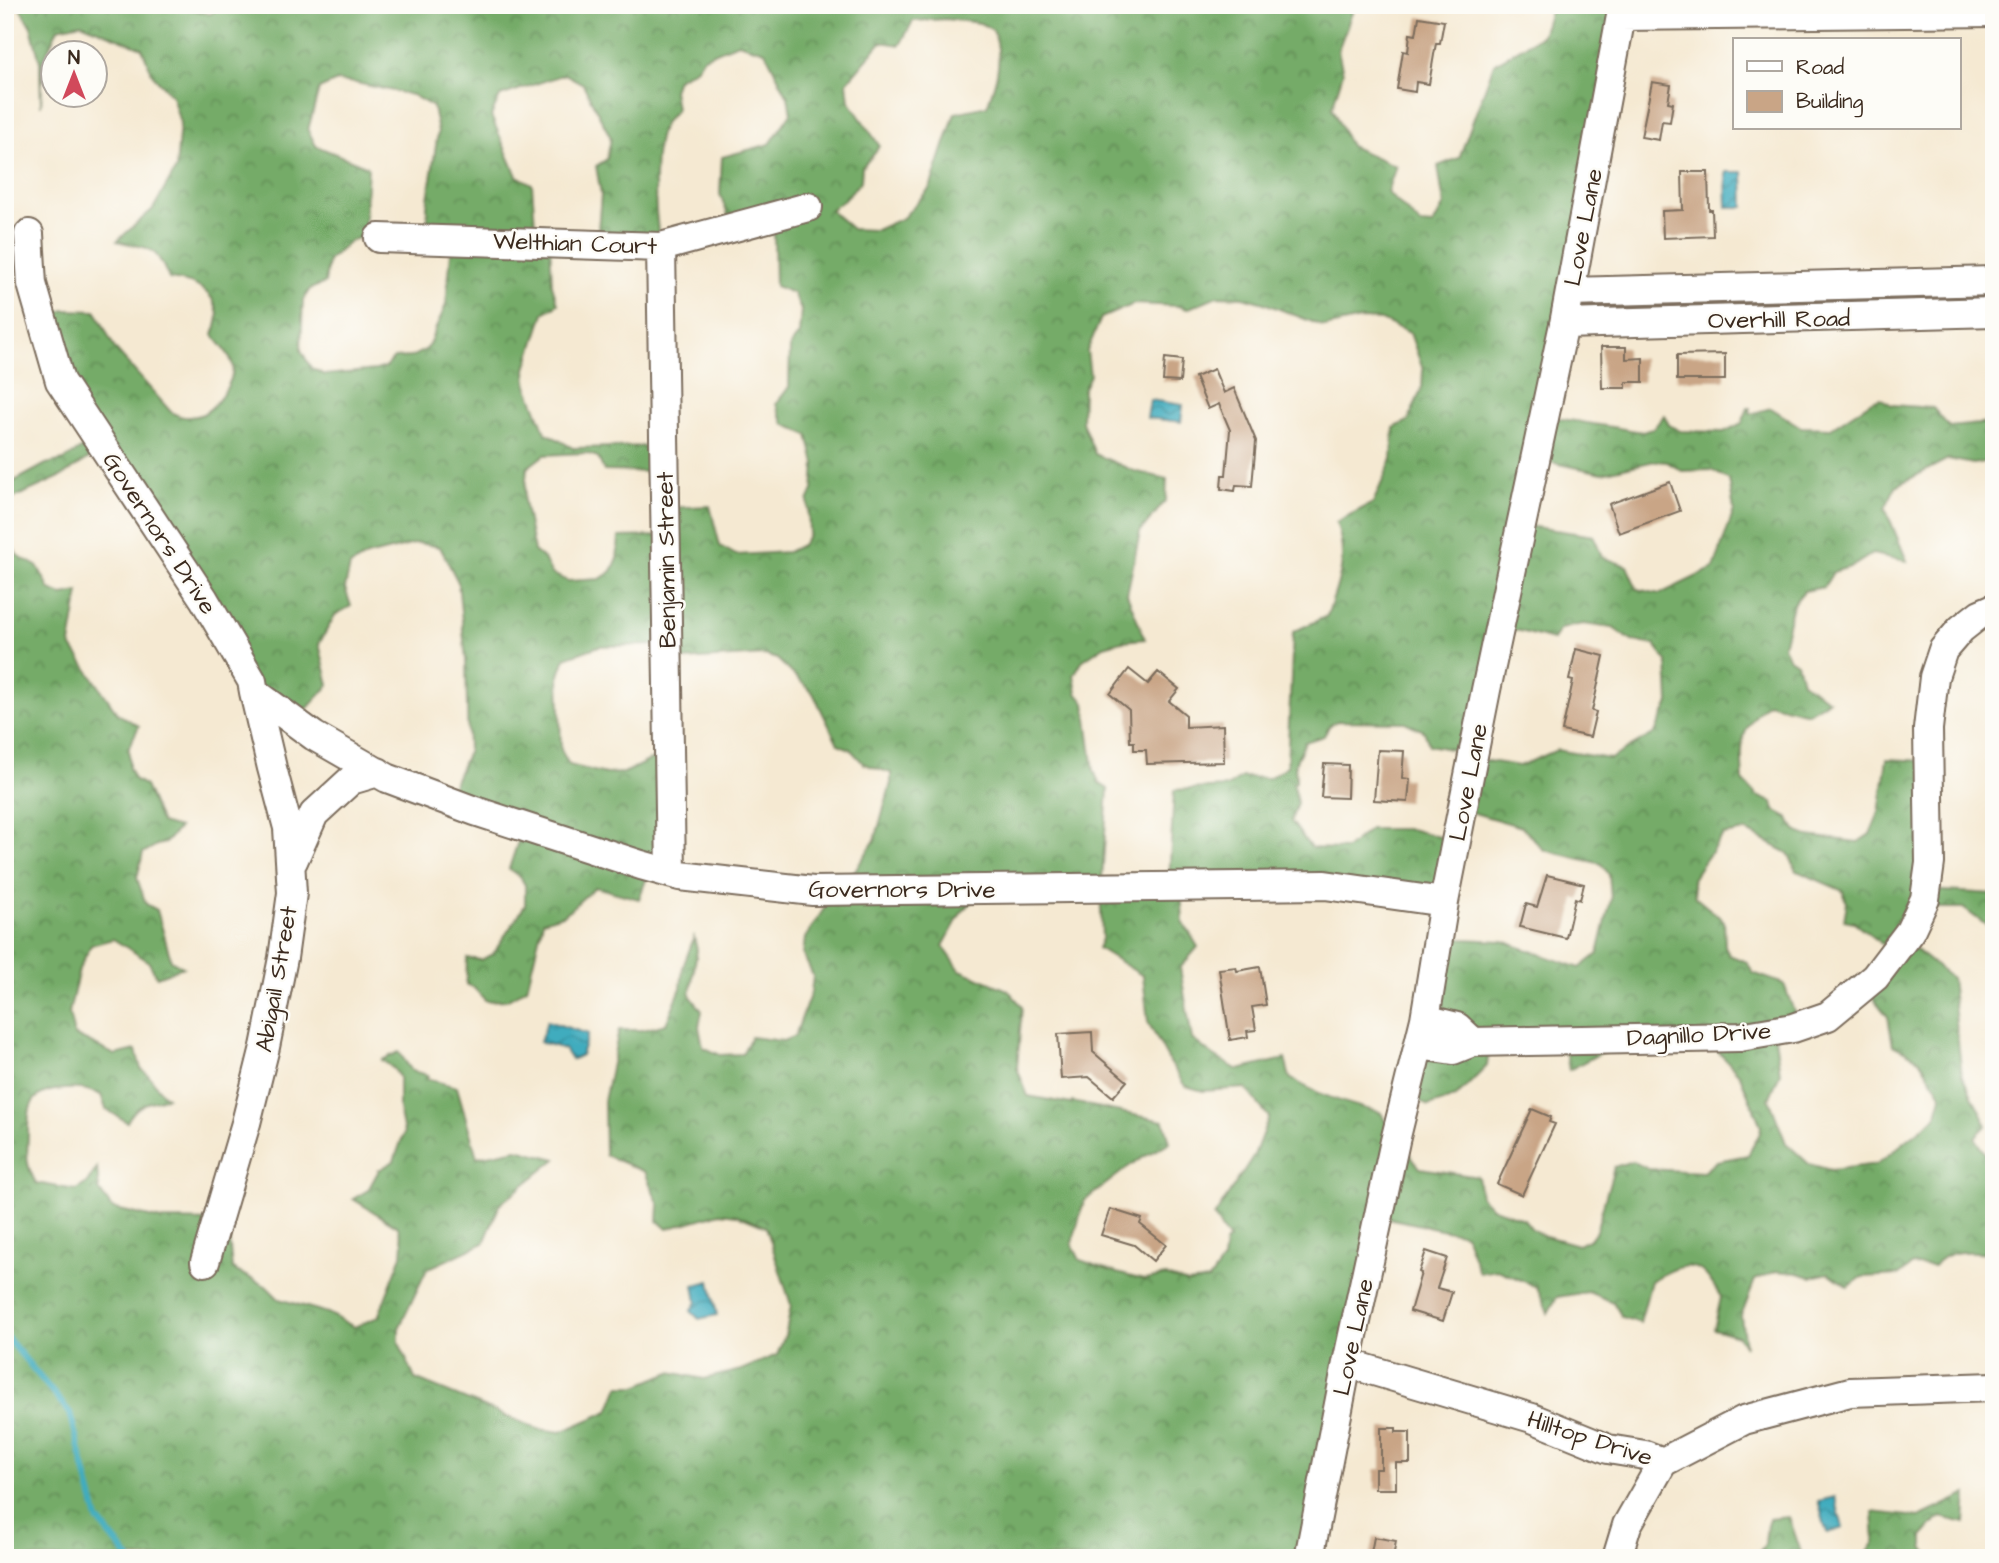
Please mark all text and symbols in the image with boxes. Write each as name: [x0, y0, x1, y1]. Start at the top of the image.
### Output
north arrow: [38, 38, 108, 108]
legend: [1733, 38, 1960, 130]
text: N: [68, 45, 80, 72]
text: Road: [1796, 53, 1844, 82]
text: Building: [1796, 87, 1864, 118]
street label: Love Lane: [1556, 166, 1612, 289]
street label: Welthian Court: [492, 224, 658, 264]
street label: Overhill Road: [1707, 302, 1851, 338]
street label: Governors Drive: [94, 446, 224, 621]
street label: Benjamin Street: [648, 471, 686, 649]
street label: Love Lane: [1441, 721, 1497, 844]
street label: Governors Drive: [808, 873, 996, 907]
street label: Abigail Street: [247, 903, 308, 1055]
street label: Dagnillo Drive: [1626, 1014, 1772, 1057]
street label: Love Lane: [1325, 1275, 1383, 1399]
street label: Hilltop Drive: [1523, 1403, 1657, 1475]

